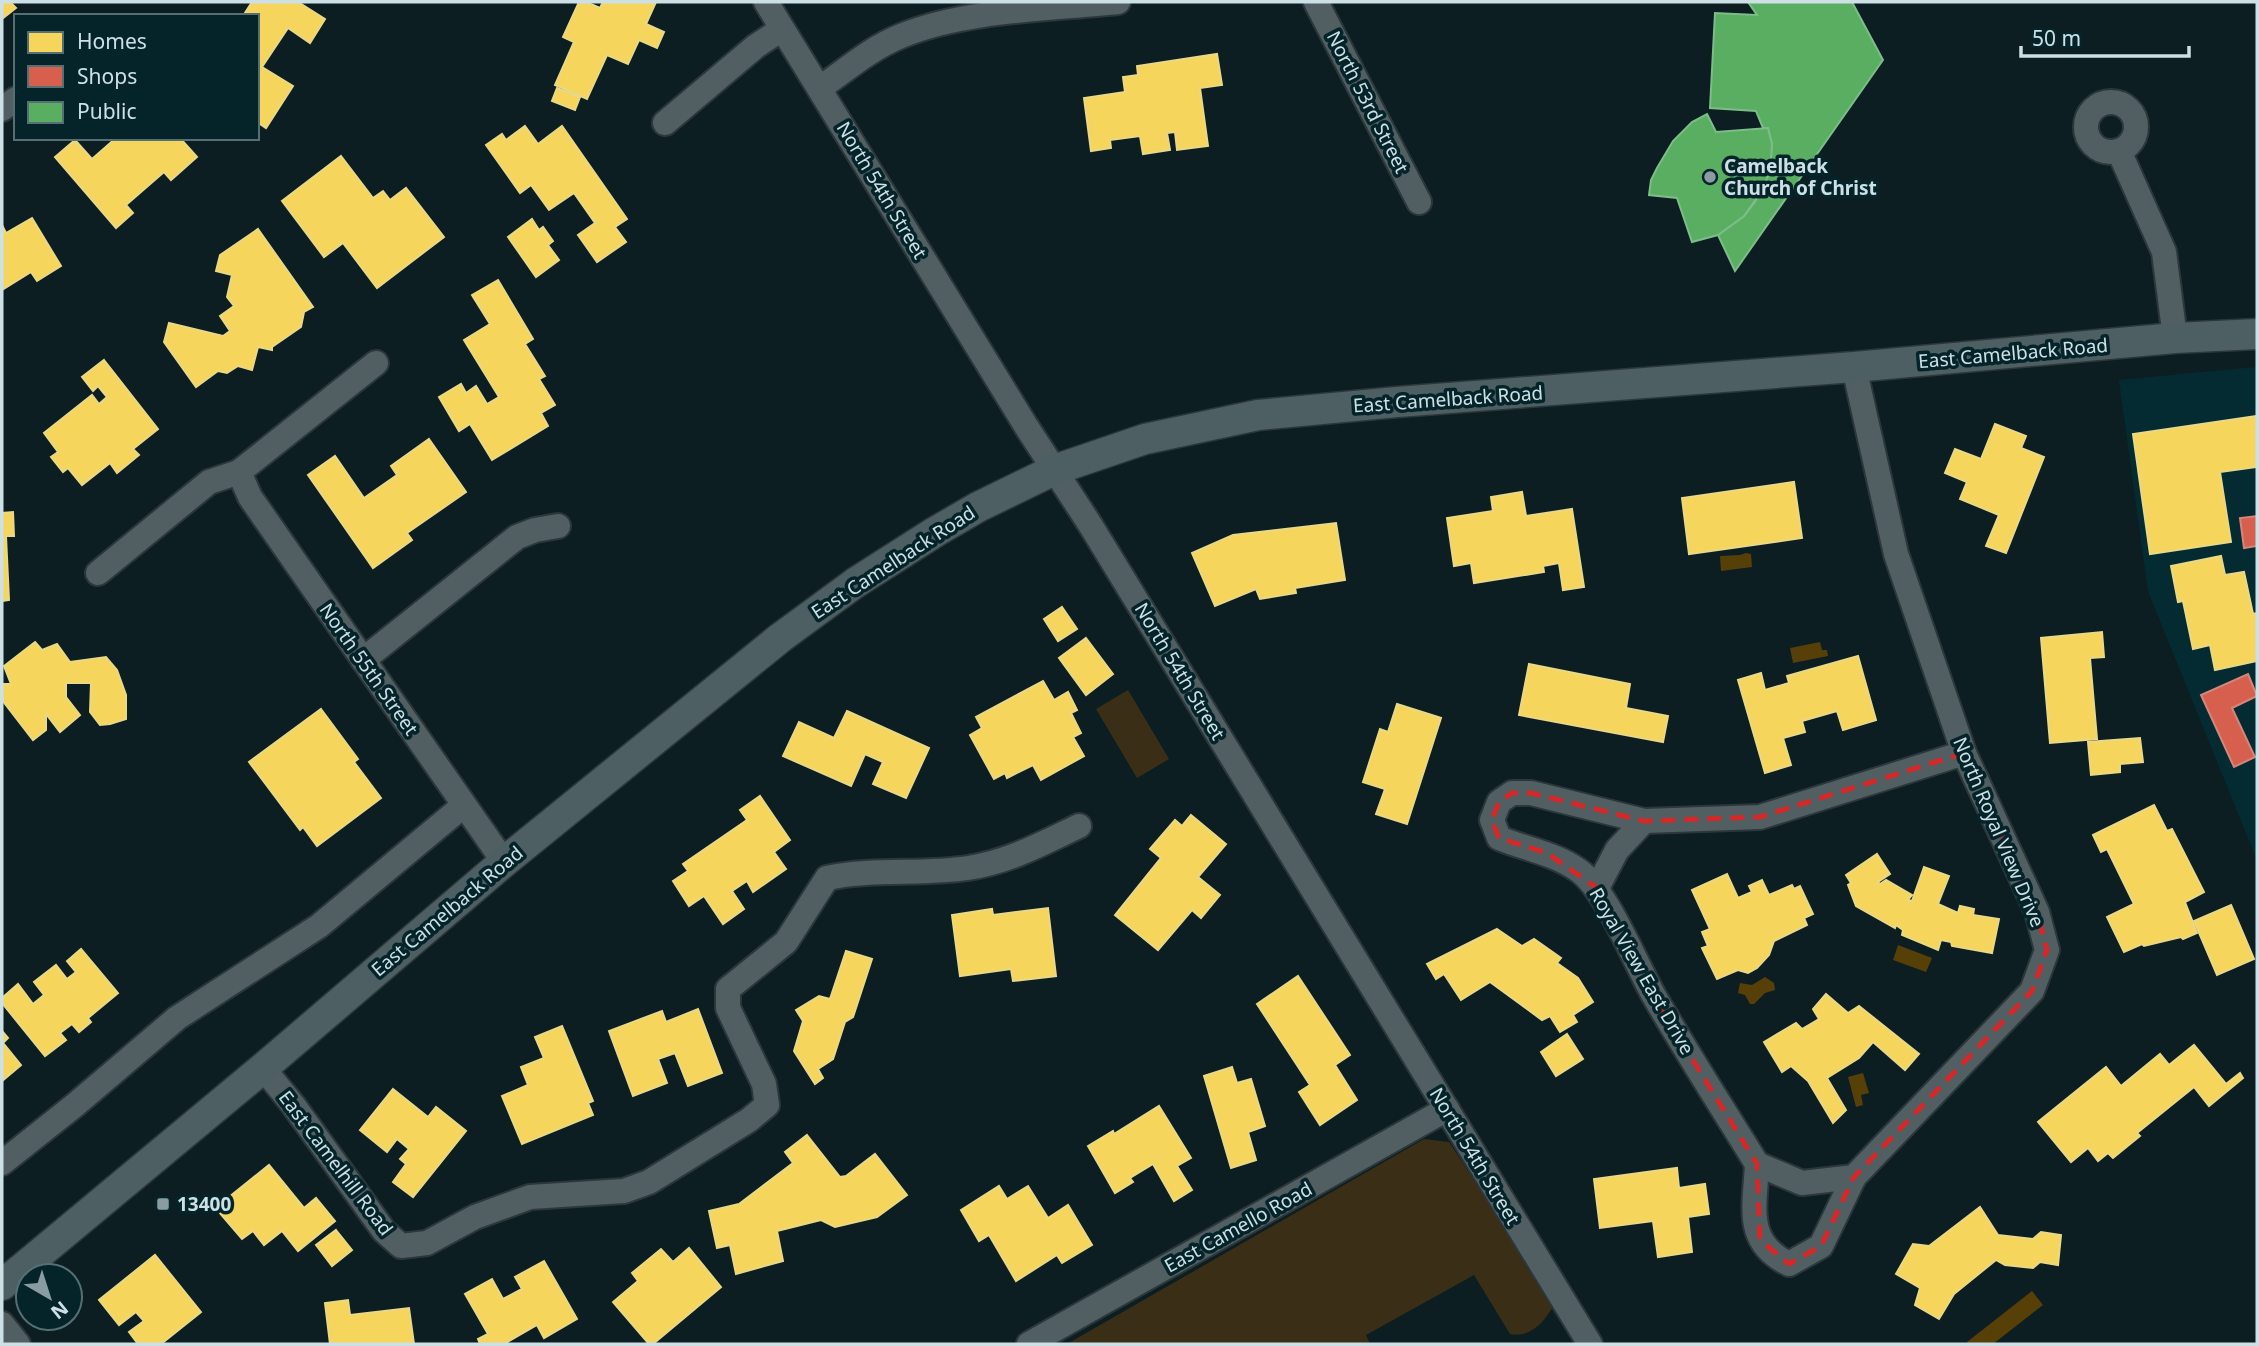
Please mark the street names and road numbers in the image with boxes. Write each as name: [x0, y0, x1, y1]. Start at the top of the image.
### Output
street label: North 53rd Street: [1321, 27, 1415, 178]
street label: North 54th Street: [831, 117, 933, 264]
street label: East Camelback Road: [1917, 332, 2109, 374]
street label: East Camelback Road: [1352, 379, 1544, 419]
street label: East Camelback Road: [806, 499, 980, 625]
street label: North 55th Street: [314, 598, 424, 740]
street label: North 54th Street: [1129, 598, 1231, 745]
street label: North Royal View Drive: [1947, 733, 2051, 931]
street label: East Camelback Road: [366, 840, 528, 982]
street label: Royal View East Drive: [1584, 883, 1700, 1059]
street label: North 54th Street: [1424, 1083, 1526, 1230]
street label: East Camelhill Road: [273, 1085, 399, 1241]
street label: East Camello Road: [1159, 1176, 1317, 1278]

